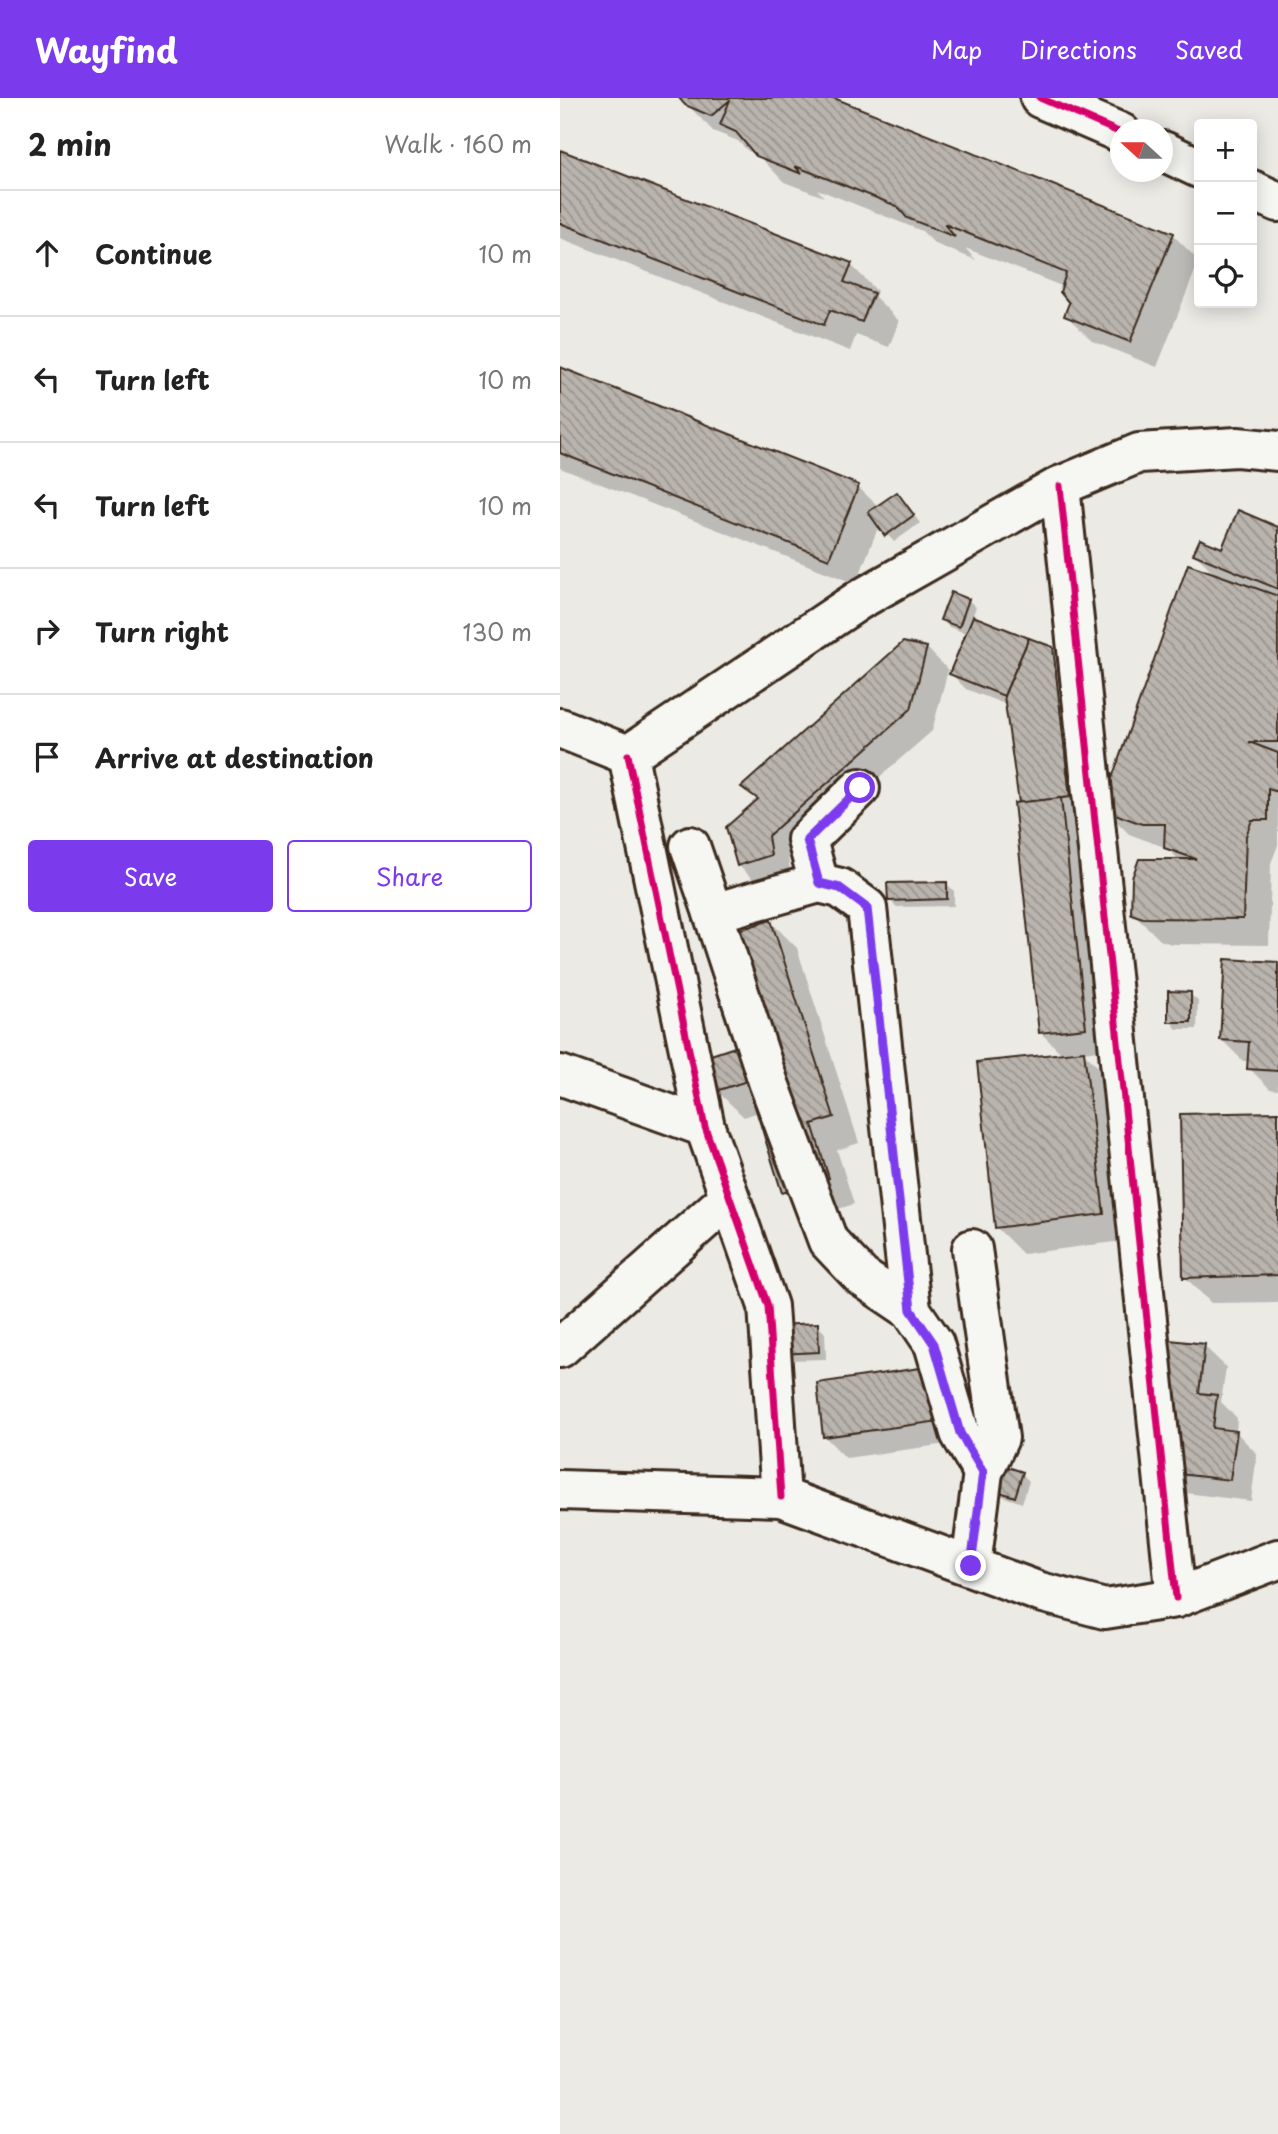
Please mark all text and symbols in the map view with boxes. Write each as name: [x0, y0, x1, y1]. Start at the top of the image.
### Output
text: Wayfind: [35, 24, 178, 74]
text: Map: [931, 31, 982, 67]
text: Directions: [1020, 31, 1137, 67]
text: Saved: [1175, 31, 1243, 67]
north arrow: [1110, 119, 1173, 182]
map controls: [1194, 119, 1257, 308]
button: +: [1194, 119, 1257, 182]
text: 2 min: [28, 121, 112, 166]
text: Walk · 160 m: [384, 126, 532, 161]
button: −: [1194, 182, 1257, 245]
icon: ahead: [28, 234, 66, 272]
text: Continue: [95, 234, 212, 273]
text: 10 m: [478, 236, 532, 271]
button: locate: [1194, 245, 1257, 308]
icon: left: [28, 360, 66, 398]
text: Turn left: [95, 360, 210, 399]
text: 10 m: [478, 362, 532, 397]
icon: left: [28, 486, 66, 524]
text: Turn left: [95, 486, 210, 525]
text: 10 m: [478, 488, 532, 523]
icon: right: [28, 612, 66, 650]
text: Turn right: [95, 612, 229, 651]
text: 130 m: [462, 614, 532, 649]
icon: arrive: [28, 738, 66, 776]
text: Arrive at destination: [95, 738, 374, 777]
route start: [844, 772, 875, 803]
button: Save: [28, 840, 273, 912]
button: Share: [287, 840, 532, 912]
route end: [955, 1550, 986, 1581]

